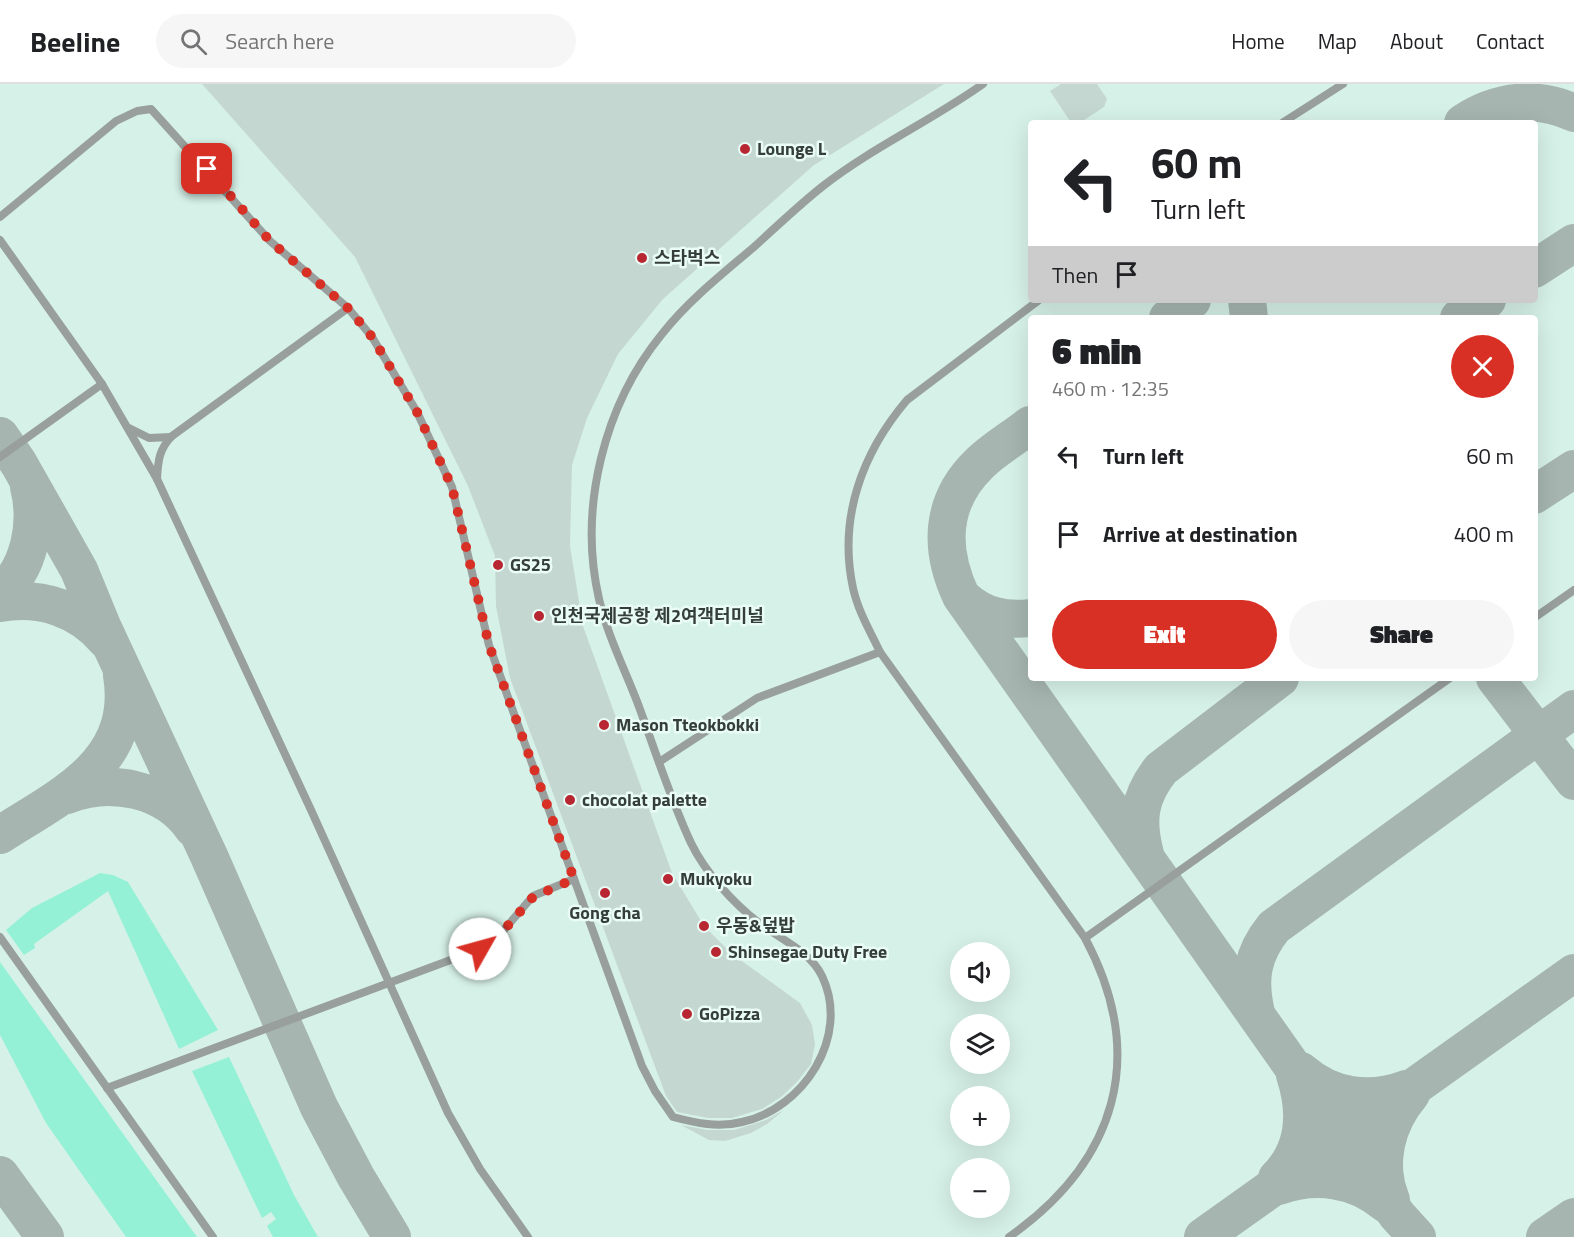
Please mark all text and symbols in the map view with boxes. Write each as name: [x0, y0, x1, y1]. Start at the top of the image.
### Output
search box: [156, 14, 576, 68]
text: Beeline: [30, 20, 120, 63]
text: Search here: [225, 24, 334, 58]
icon: search: [177, 25, 210, 58]
text: Home: [1231, 25, 1285, 57]
text: Map: [1318, 25, 1357, 57]
text: About: [1390, 25, 1443, 57]
text: Contact: [1476, 25, 1544, 57]
text: 60 m: [1151, 130, 1243, 194]
place label: Lounge L: [757, 135, 827, 162]
marker: Lounge L: [738, 142, 752, 156]
pin: [181, 143, 232, 194]
icon: left: [1052, 144, 1130, 222]
icon: arrive: [190, 152, 223, 185]
text: Turn left: [1151, 188, 1245, 229]
place label: 스타벅스: [654, 244, 720, 271]
marker: 스타벅스: [635, 251, 649, 265]
text: Then: [1052, 258, 1098, 292]
icon: arrive: [1110, 258, 1143, 291]
text: 6 min: [1052, 323, 1141, 378]
button: close: [1451, 335, 1514, 398]
text: 460 m · 12:35: [1052, 373, 1169, 404]
text: Turn left: [1103, 439, 1184, 473]
text: 60 m: [1466, 439, 1514, 473]
icon: left: [1052, 440, 1085, 473]
text: Arrive at destination: [1103, 517, 1298, 551]
text: 400 m: [1454, 517, 1514, 551]
icon: arrive: [1052, 518, 1085, 551]
place label: GS25: [510, 551, 551, 578]
marker: GS25: [491, 558, 505, 572]
button: Exit: [1052, 600, 1277, 669]
button: Share: [1289, 600, 1514, 669]
place label: 인천국제공항 제2여객터미널: [551, 602, 764, 629]
marker: 인천국제공항 제2여객터미널: [532, 609, 546, 623]
place label: Mason Tteokbokki: [616, 711, 759, 738]
marker: Mason Tteokbokki: [597, 718, 611, 732]
place label: chocolat palette: [582, 786, 707, 813]
marker: chocolat palette: [563, 793, 577, 807]
place label: Mukyoku: [680, 865, 752, 892]
marker: Mukyoku: [661, 872, 675, 886]
marker: Gong cha: [598, 886, 612, 900]
place label: Gong cha: [569, 899, 641, 926]
place label: 우동&덮밥: [716, 912, 795, 939]
position arrow: [448, 917, 512, 981]
marker: 우동&덮밥: [697, 919, 711, 933]
place label: Shinsegae Duty Free: [728, 938, 887, 965]
map controls: [950, 942, 1010, 1218]
button: sound: [950, 942, 1010, 1002]
marker: Shinsegae Duty Free: [709, 945, 723, 959]
place label: GoPizza: [699, 1000, 760, 1027]
marker: GoPizza: [680, 1007, 694, 1021]
button: layers: [950, 1014, 1010, 1074]
button: +: [950, 1086, 1010, 1146]
button: −: [950, 1158, 1010, 1218]

